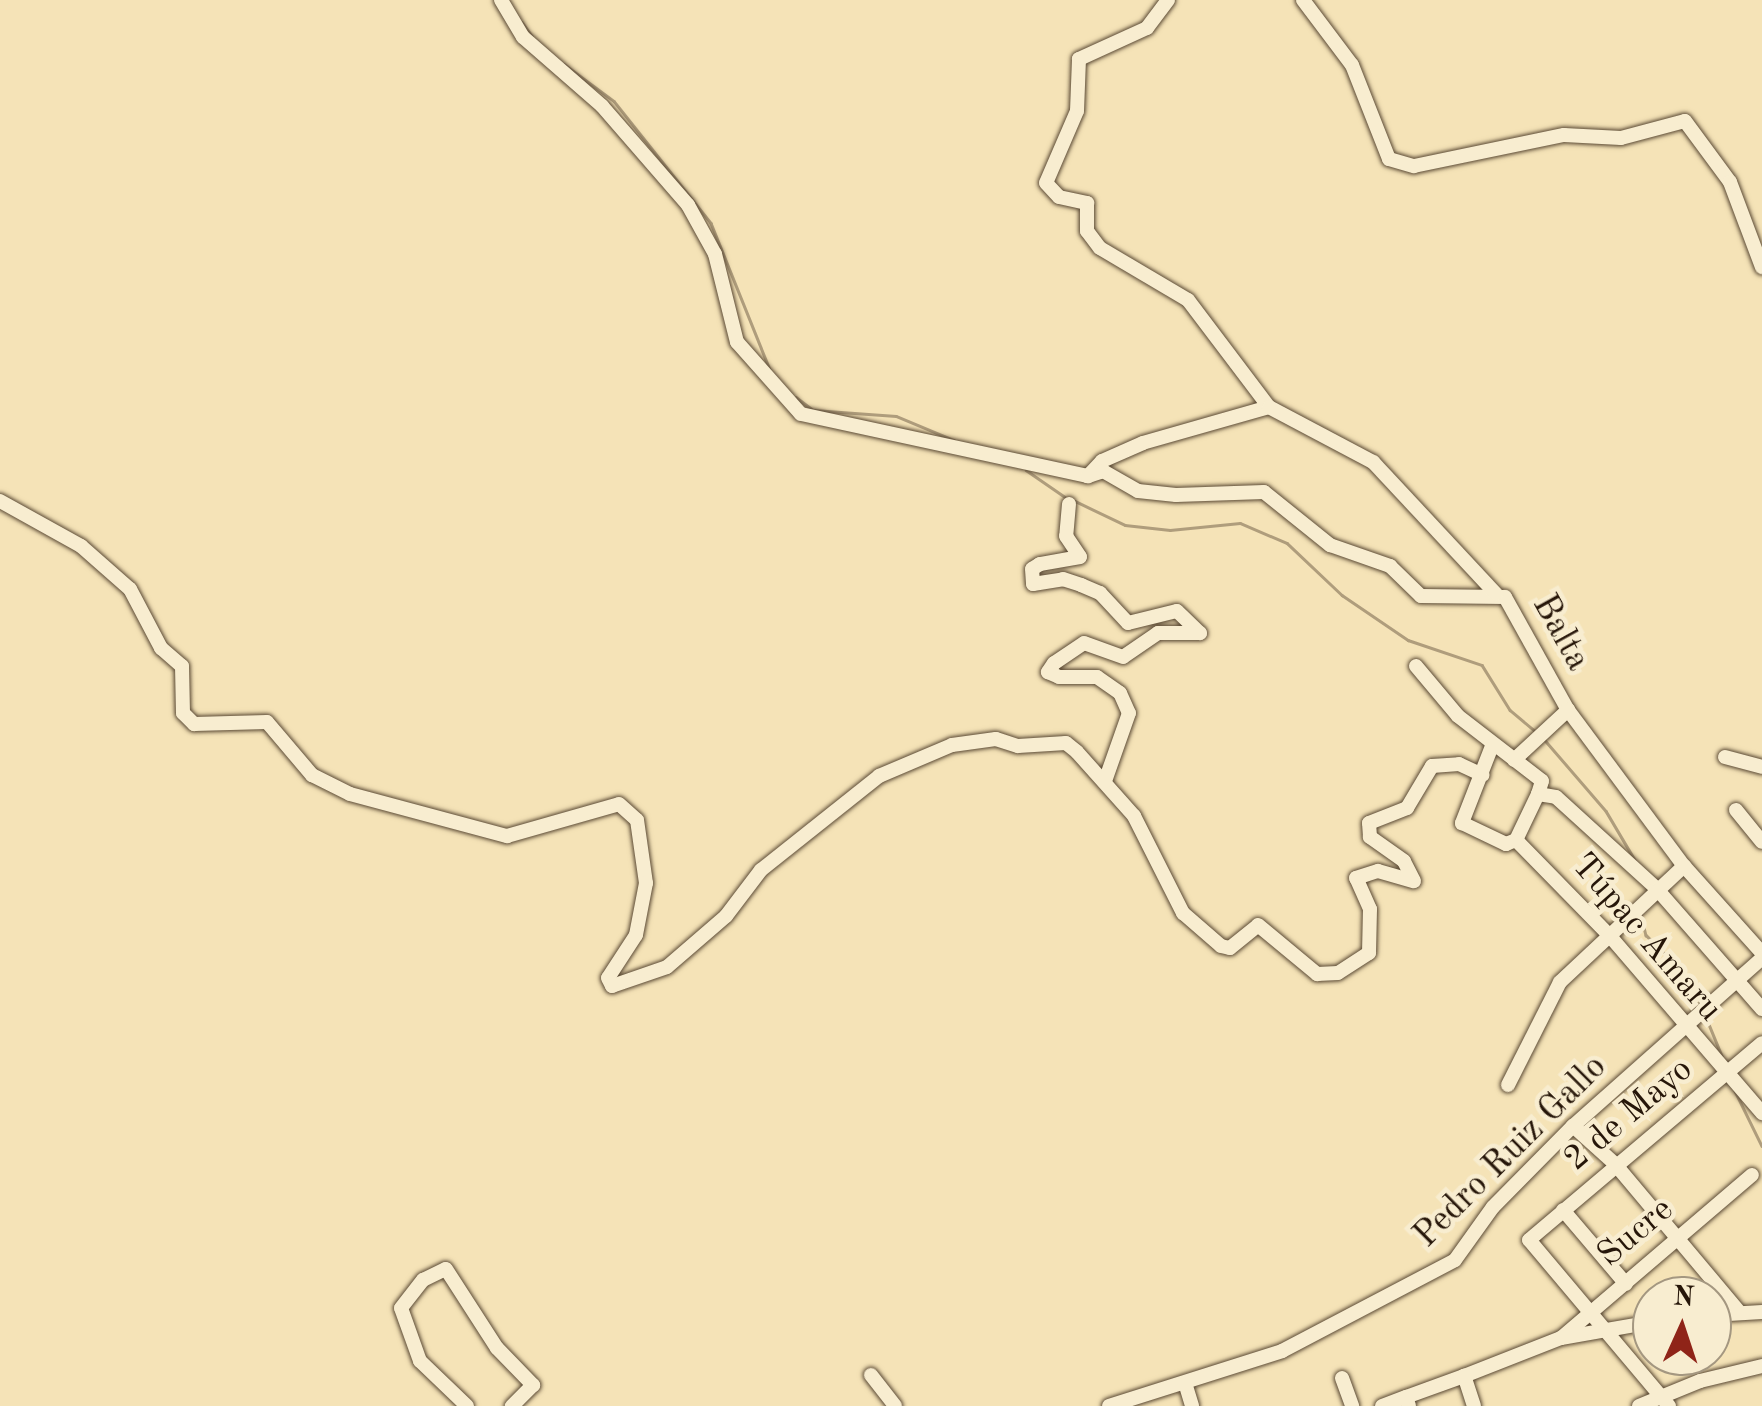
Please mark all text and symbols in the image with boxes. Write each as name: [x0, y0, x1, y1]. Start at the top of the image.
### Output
street label: Balta: [1522, 588, 1598, 678]
street label: Túpac Amaru: [1562, 845, 1730, 1031]
street label: Pedro Ruiz Gallo: [1406, 1047, 1616, 1257]
street label: 2 de Mayo: [1556, 1049, 1702, 1181]
street label: Sucre: [1590, 1189, 1682, 1277]
north arrow: [1632, 1276, 1732, 1376]
text: N: [1672, 1283, 1695, 1313]

